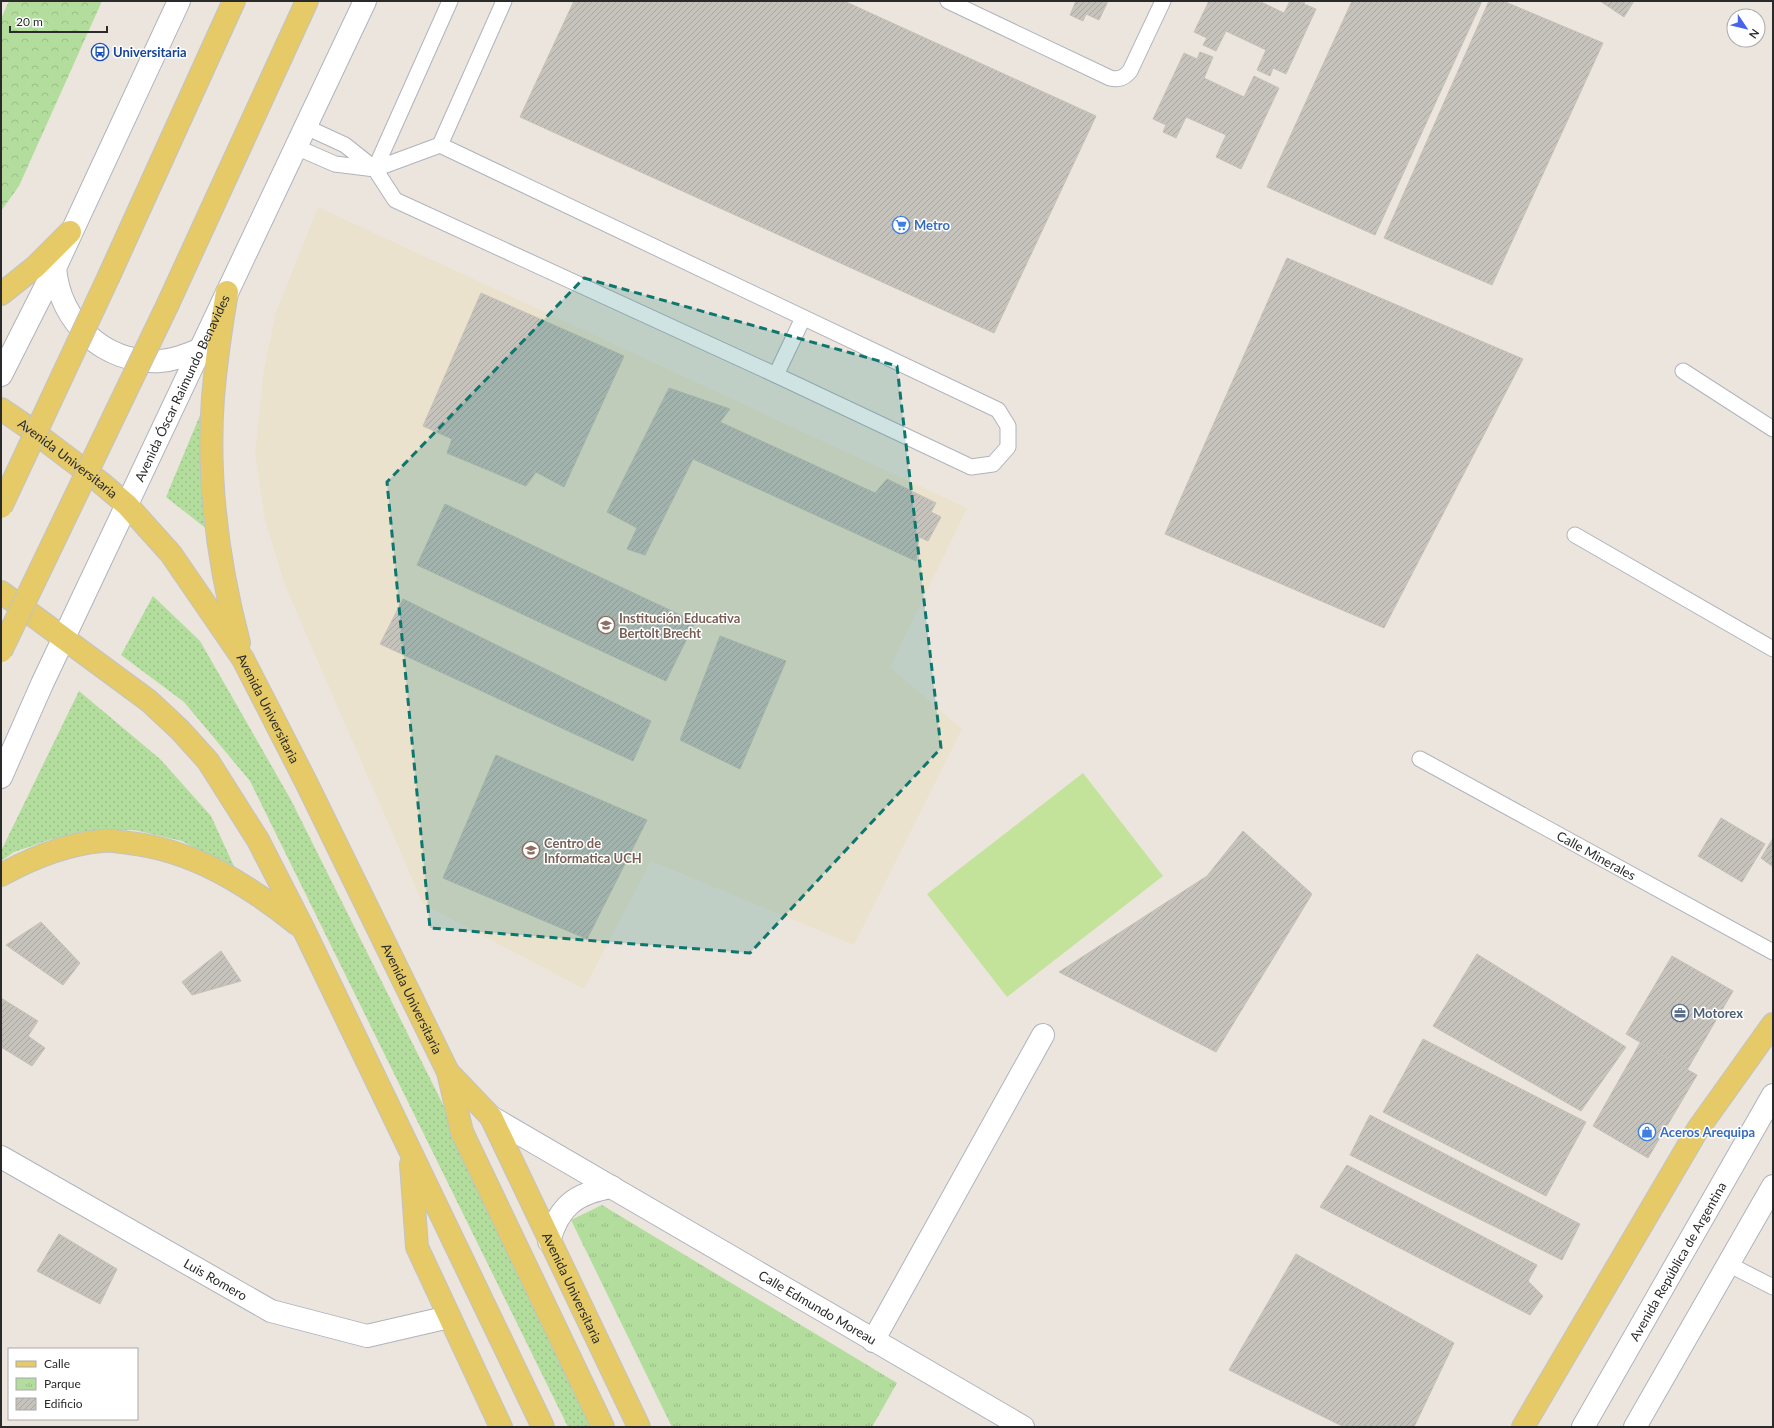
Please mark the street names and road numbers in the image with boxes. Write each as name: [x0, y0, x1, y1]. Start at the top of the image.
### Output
street label: Avenida Óscar Raimundo Benavides: [131, 292, 233, 484]
street label: Avenida Universitaria: [15, 415, 121, 501]
street label: Avenida Universitaria: [233, 650, 303, 766]
street label: Calle Minerales: [1554, 827, 1639, 884]
street label: Avenida Universitaria: [378, 941, 446, 1057]
street label: Avenida República de Argentina: [1626, 1179, 1730, 1344]
street label: Avenida Universitaria: [539, 1230, 606, 1346]
street label: Luis Romero: [181, 1255, 250, 1304]
street label: Calle Edmundo Moreau: [756, 1267, 879, 1348]

